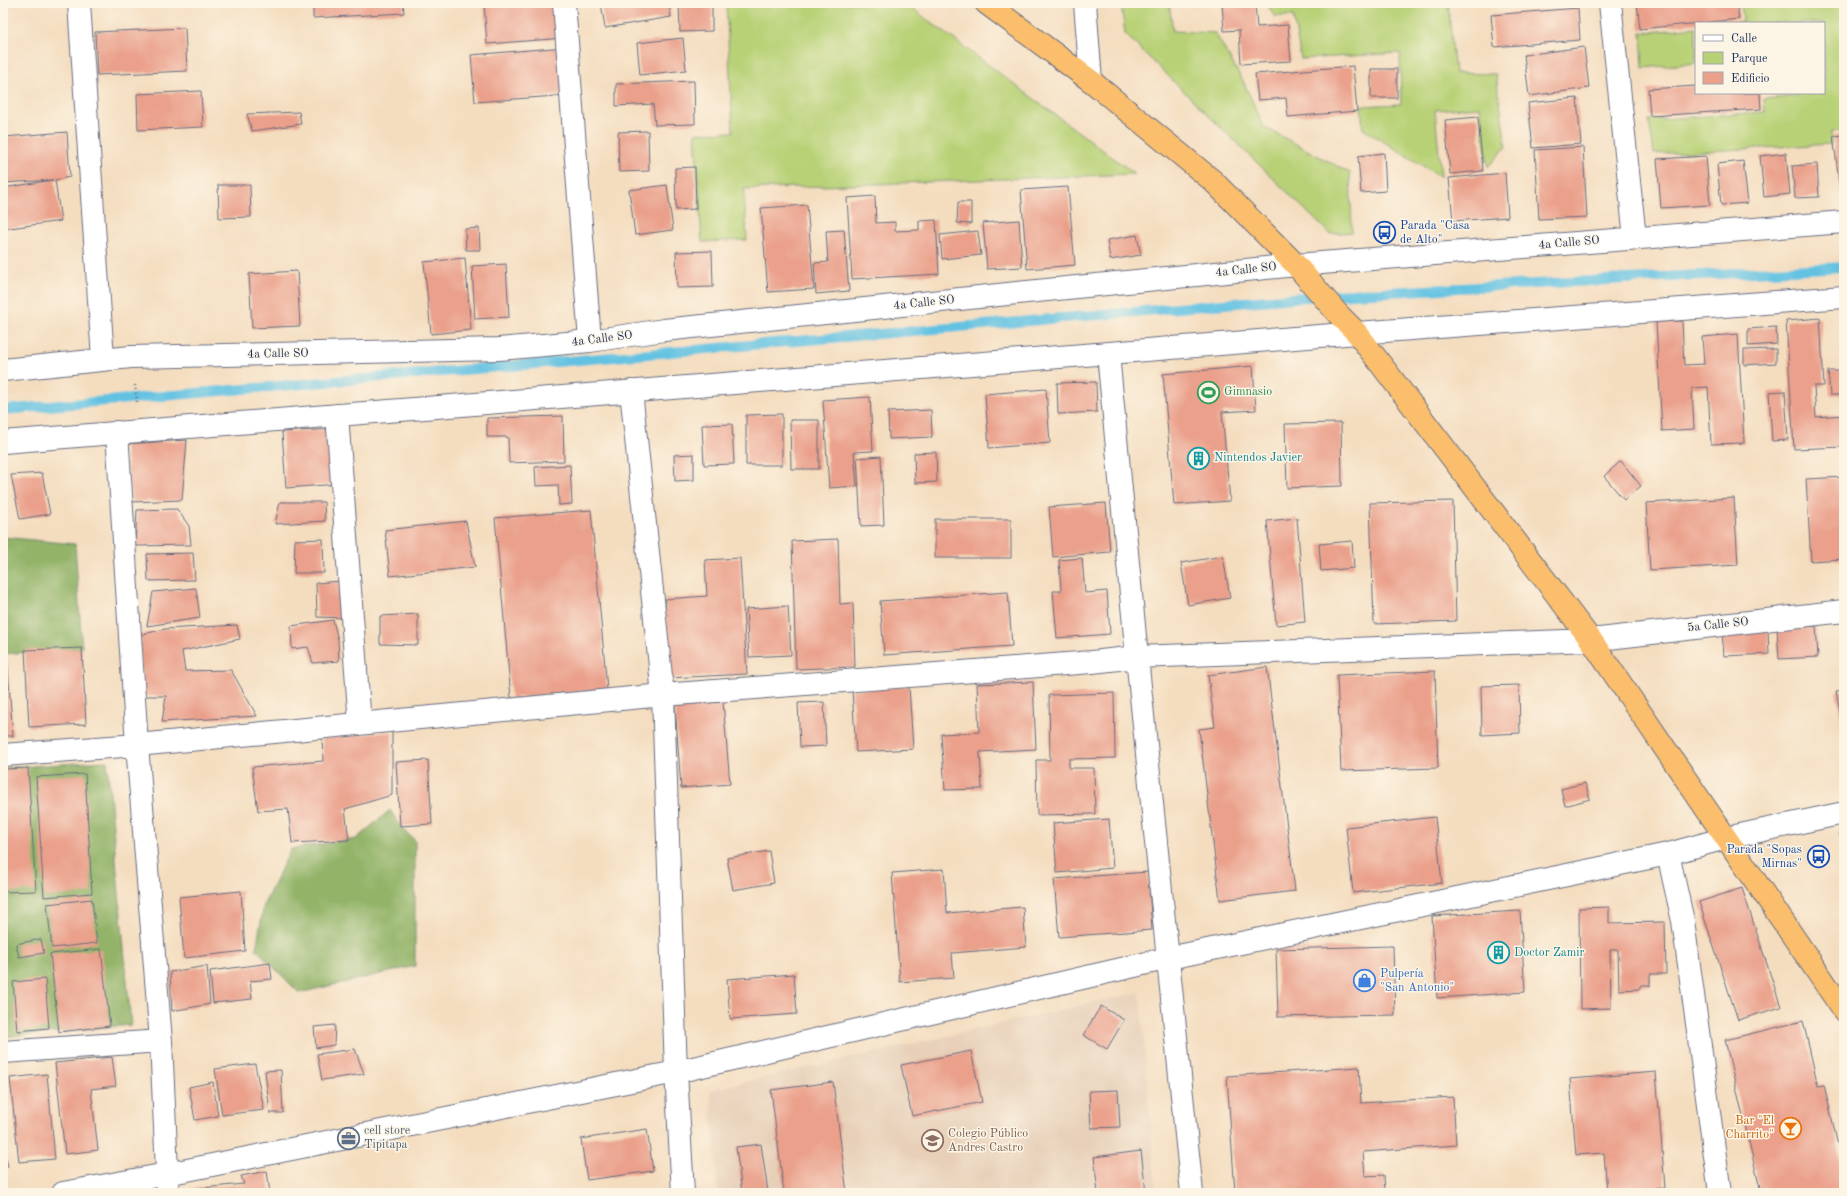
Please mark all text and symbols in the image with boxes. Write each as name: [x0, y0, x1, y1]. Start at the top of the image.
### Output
legend: [1695, 22, 1825, 94]
text: Calle: [1731, 33, 1757, 45]
text: Parque: [1731, 53, 1768, 65]
text: Edificio: [1731, 73, 1770, 85]
bus stop icon: Parada "Casa de Alto": [1371, 220, 1397, 246]
place label: Parada "Casa de Alto": [1400, 220, 1470, 246]
street label: 4a Calle SO: [1538, 234, 1600, 252]
street label: 4a Calle SO: [1215, 261, 1277, 279]
street label: 4a Calle SO: [893, 294, 955, 312]
street label: 4a Calle SO: [571, 329, 633, 349]
street label: 4a Calle SO: [247, 347, 309, 361]
sports icon: Gimnasio: [1196, 379, 1222, 405]
place label: Gimnasio: [1224, 386, 1272, 398]
building icon: Nintendos Javier: [1185, 445, 1211, 471]
place label: Nintendos Javier: [1214, 452, 1302, 464]
street label: 5a Calle SO: [1687, 615, 1749, 634]
place label: Parada "Sopas Mirnas": [1727, 844, 1802, 870]
bus stop icon: Parada "Sopas Mirnas": [1805, 844, 1831, 870]
building icon: Doctor Zamir: [1485, 940, 1511, 966]
place label: Doctor Zamir: [1514, 947, 1584, 959]
shop icon: Pulpería "San Antonio": [1352, 968, 1378, 994]
place label: Pulpería "San Antonio": [1380, 968, 1454, 994]
place label: Bar "El Charrito": [1726, 1115, 1774, 1141]
bar icon: Bar "El Charrito": [1777, 1115, 1803, 1141]
office icon: cell store Tipitapa: [335, 1125, 361, 1151]
place label: cell store Tipitapa: [364, 1125, 411, 1151]
school or university icon: Colegio Público Andres Castro: [920, 1128, 946, 1154]
place label: Colegio Público Andres Castro: [948, 1128, 1028, 1154]

